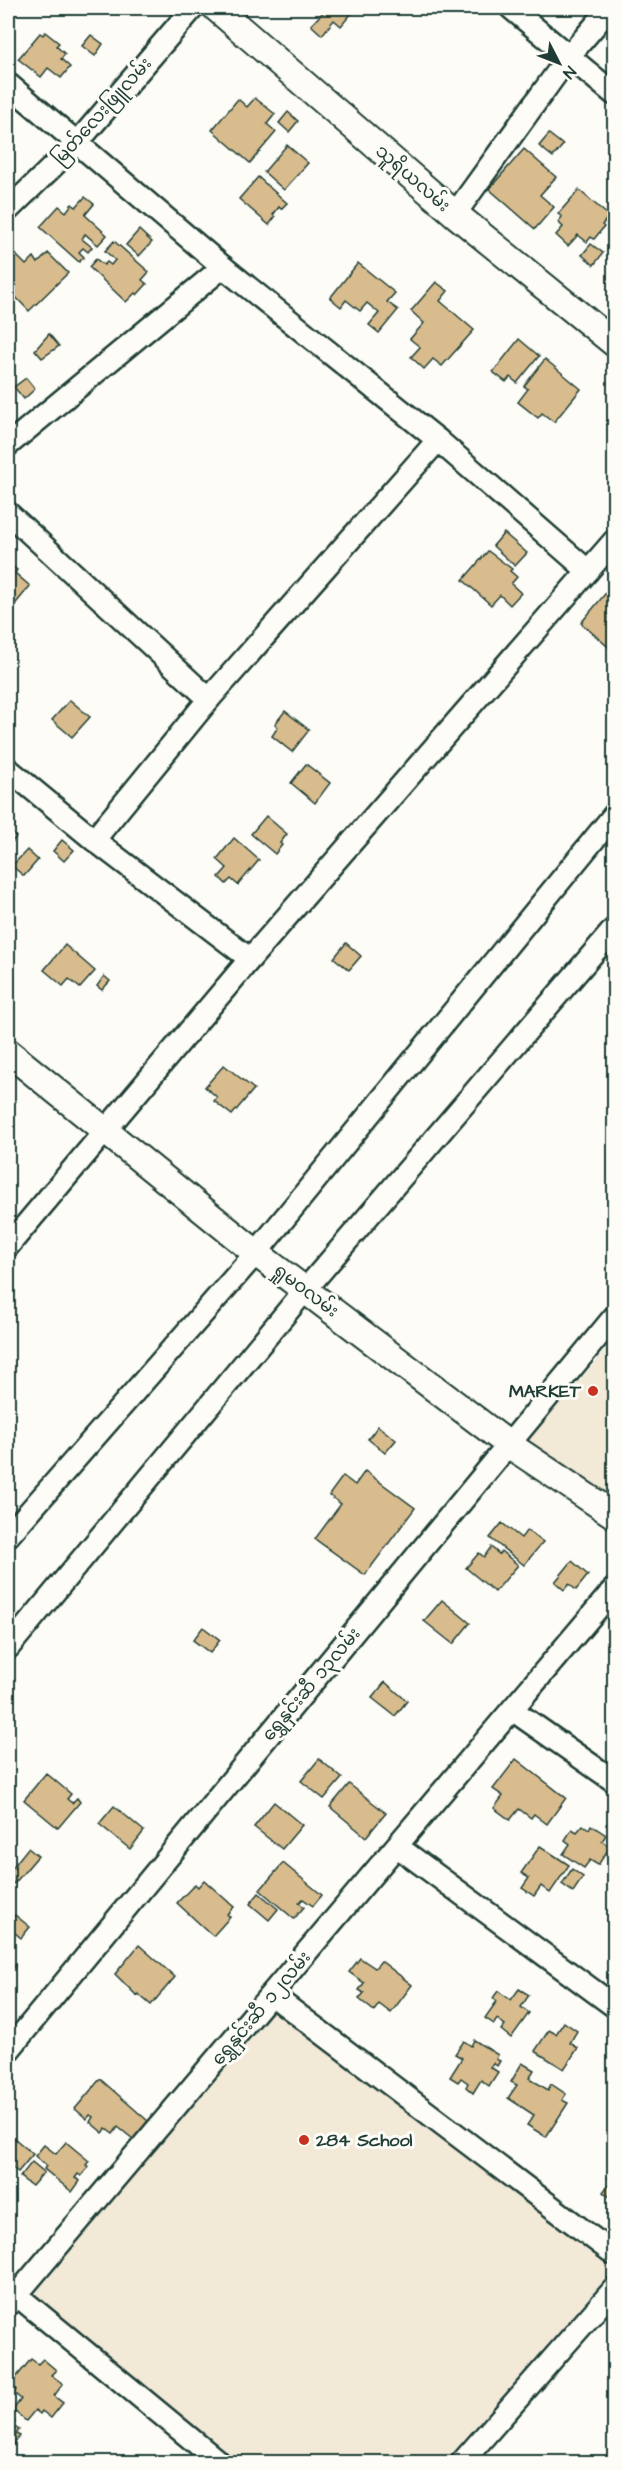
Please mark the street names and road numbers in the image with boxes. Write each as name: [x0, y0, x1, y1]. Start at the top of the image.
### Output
street label: မြတ်လေးဖြူလမ်း: [46, 51, 159, 172]
street label: သူရိယလမ်း: [369, 137, 457, 219]
street label: ရှုမဝလမ်း: [266, 1257, 344, 1325]
street label: ရွှေနှင်းဆီ ၁၃လမ်း: [255, 1621, 368, 1748]
street label: ရွှေနှင်းဆီ ၁၂လမ်း: [205, 1944, 318, 2072]

